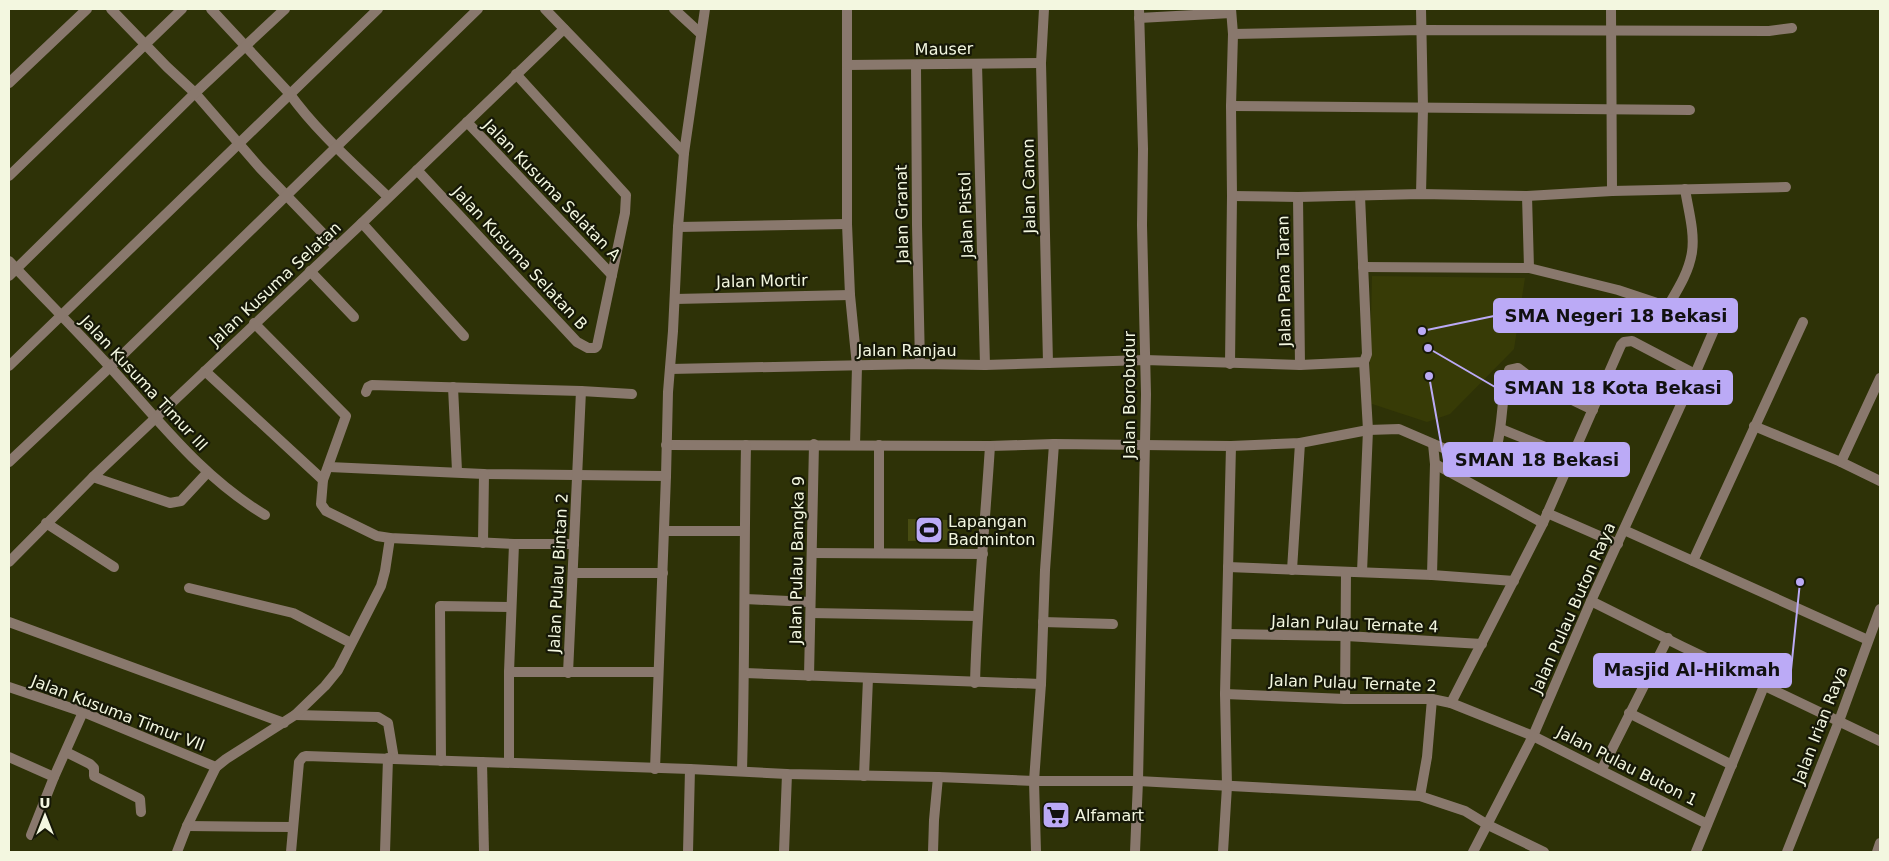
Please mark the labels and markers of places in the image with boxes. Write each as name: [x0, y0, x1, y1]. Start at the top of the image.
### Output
callout: SMA Negeri 18 Bekasi: [1494, 299, 1737, 332]
callout: SMAN 18 Kota Bekasi: [1495, 371, 1732, 404]
callout: SMAN 18 Bekasi: [1444, 443, 1629, 476]
place label: Lapangan Badminton: [948, 512, 1035, 549]
sports icon: Lapangan Badminton: [914, 515, 944, 545]
callout: Masjid Al-Hikmah: [1594, 654, 1791, 687]
supermarket icon: Alfamart: [1041, 800, 1071, 830]
place label: Alfamart: [1075, 806, 1144, 825]

